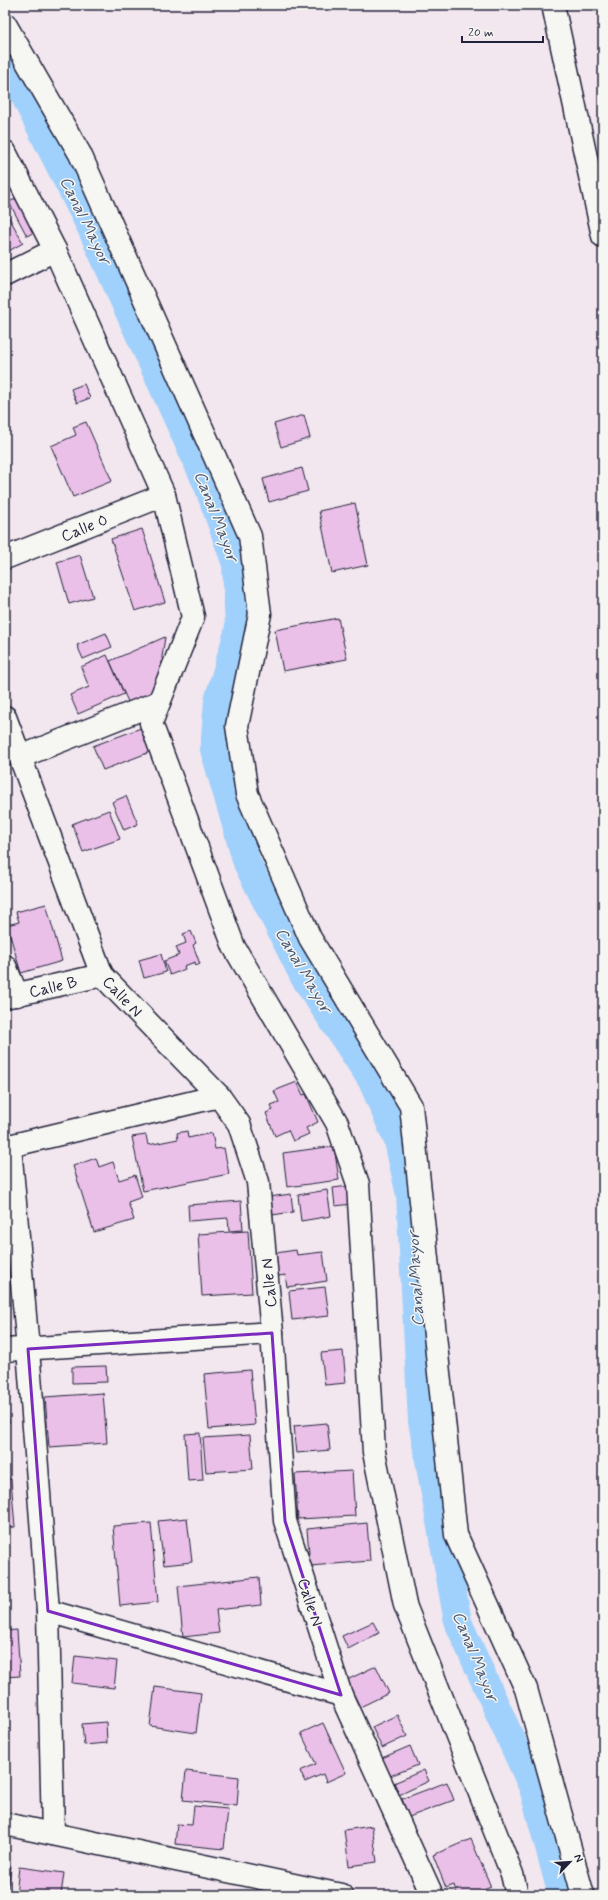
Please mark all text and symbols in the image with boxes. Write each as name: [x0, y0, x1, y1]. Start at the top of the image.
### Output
scale bar: [462, 18, 543, 44]
text: 20 m: [468, 25, 494, 41]
water label: Canal Mayor: [54, 173, 117, 271]
water label: Canal Mayor: [189, 468, 244, 568]
street label: Calle O: [58, 510, 111, 547]
water label: Canal Mayor: [270, 924, 338, 1020]
street label: Calle B: [27, 972, 80, 1003]
street label: Calle N: [97, 972, 146, 1022]
water label: Canal Mayor: [402, 1228, 429, 1327]
street label: Calle N: [257, 1257, 282, 1308]
street label: Calle N: [292, 1576, 327, 1629]
water label: Canal Mayor: [447, 1608, 504, 1707]
north arrow: [550, 1842, 590, 1882]
text: N: [570, 1852, 586, 1864]

